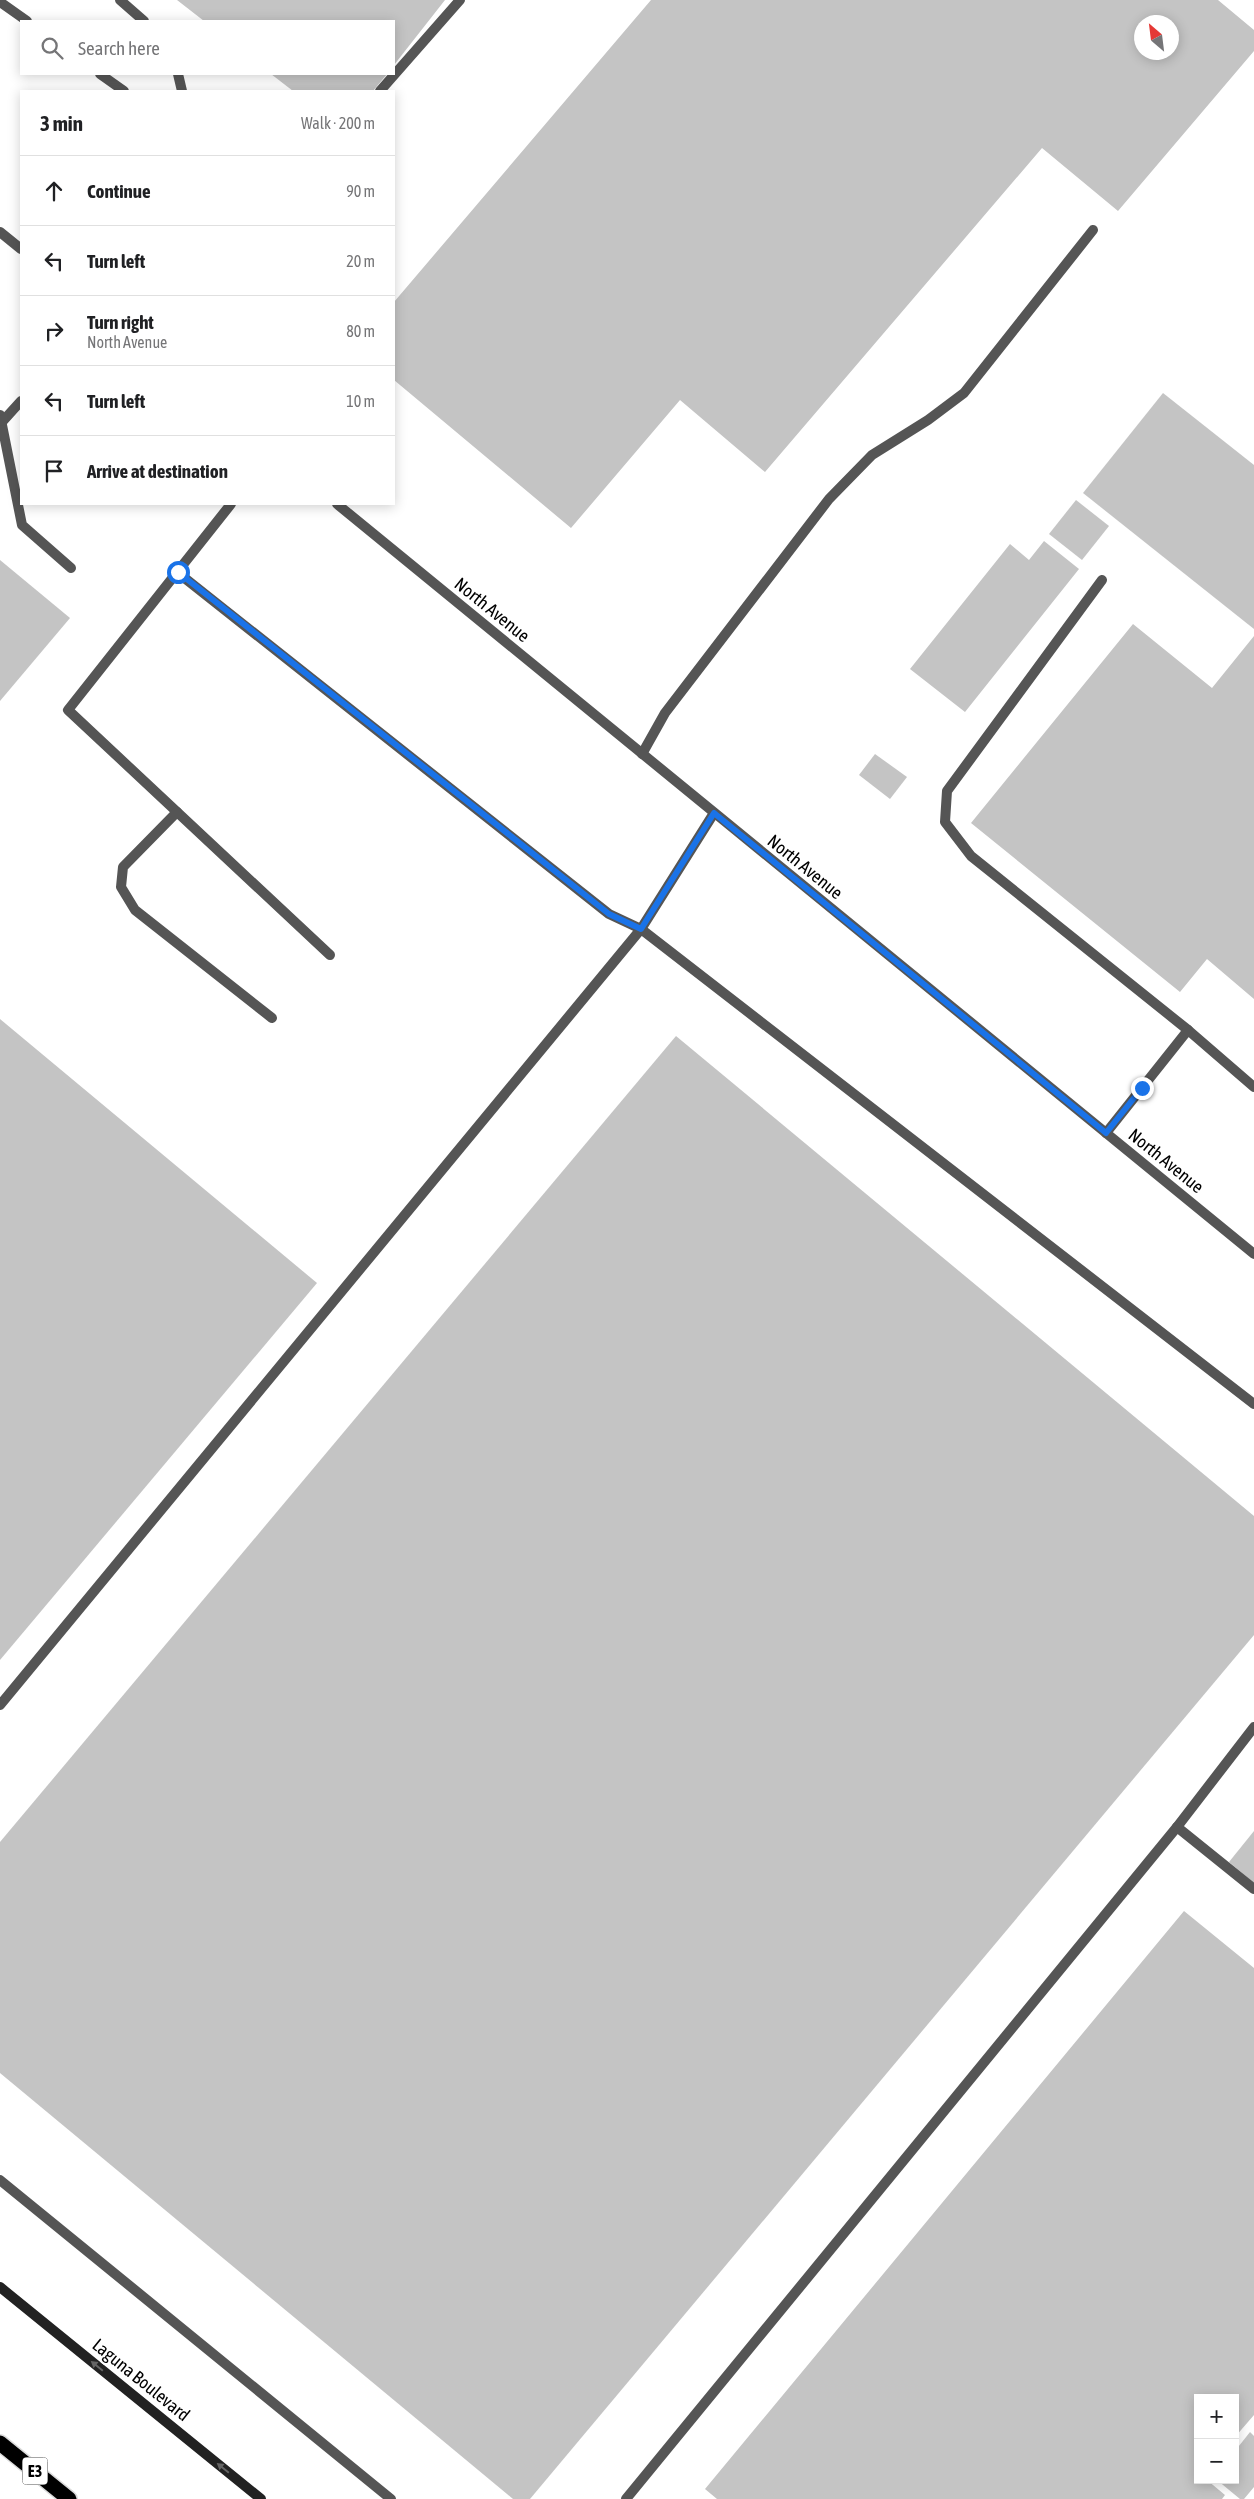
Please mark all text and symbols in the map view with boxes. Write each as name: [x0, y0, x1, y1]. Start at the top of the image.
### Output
north arrow: [1134, 15, 1179, 60]
search box: [20, 20, 395, 75]
icon: search: [38, 34, 66, 62]
text: Search here: [78, 37, 160, 59]
text: 3 min: [40, 111, 83, 135]
text: Walk · 200 m: [301, 114, 375, 132]
icon: ahead: [40, 177, 68, 205]
text: Continue: [87, 180, 151, 202]
text: 90 m: [346, 182, 375, 200]
icon: left: [40, 247, 68, 275]
text: Turn left: [87, 250, 145, 272]
text: 20 m: [346, 252, 375, 270]
text: Turn right: [87, 311, 154, 333]
icon: right: [40, 317, 68, 345]
text: 80 m: [346, 322, 375, 340]
text: North Avenue: [87, 333, 167, 351]
icon: left: [40, 387, 68, 415]
text: Turn left: [87, 390, 145, 412]
text: 10 m: [346, 392, 375, 410]
icon: arrive: [40, 457, 68, 485]
text: Arrive at destination: [87, 460, 228, 482]
route start: [167, 561, 190, 584]
street label: North Avenue: [451, 573, 534, 646]
street label: North Avenue: [764, 830, 847, 903]
route end: [1131, 1077, 1154, 1100]
street label: North Avenue: [1125, 1124, 1208, 1197]
street label: Laguna Boulevard: [88, 2334, 194, 2425]
one-way arrow: [91, 2360, 104, 2371]
map controls: [1194, 2394, 1239, 2484]
button: +: [1194, 2394, 1239, 2439]
button: −: [1194, 2439, 1239, 2484]
road number: E3: [22, 2458, 48, 2484]
one-way arrow: [217, 2463, 230, 2474]

